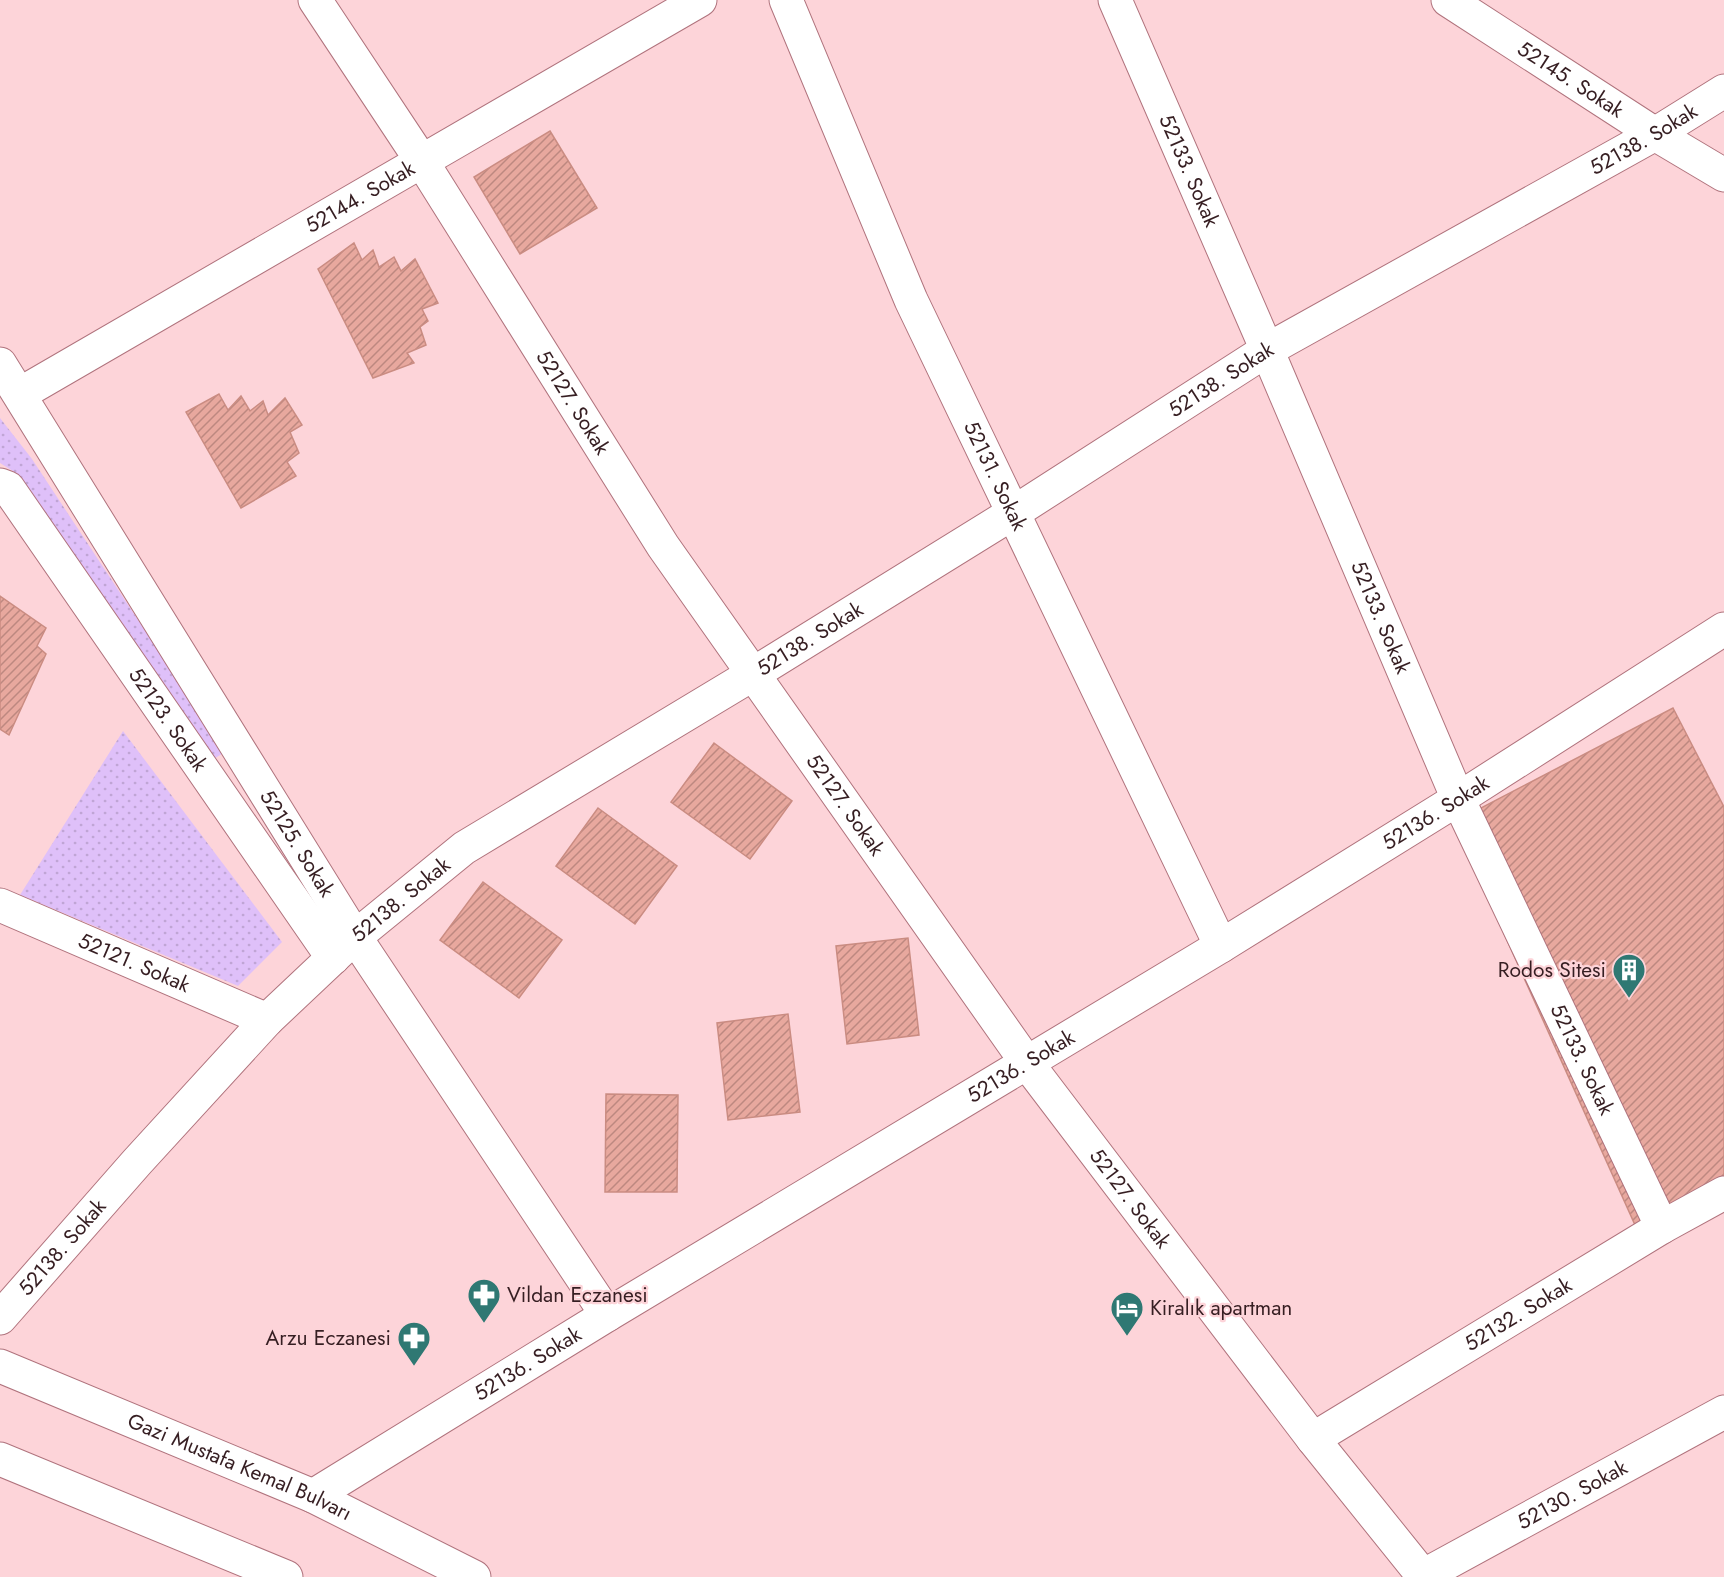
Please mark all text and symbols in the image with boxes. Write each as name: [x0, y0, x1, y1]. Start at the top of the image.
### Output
street label: 52145. Sokak: [1511, 34, 1630, 125]
street label: 52138. Sokak: [1584, 96, 1704, 183]
street label: 52133. Sokak: [1151, 110, 1227, 232]
street label: 52144. Sokak: [300, 153, 421, 241]
street label: 52138. Sokak: [1162, 334, 1280, 425]
street label: 52127. Sokak: [529, 344, 618, 461]
street label: 52131. Sokak: [956, 416, 1035, 536]
street label: 52133. Sokak: [1343, 556, 1418, 679]
street label: 52138. Sokak: [751, 594, 869, 683]
street label: 52123. Sokak: [121, 661, 215, 778]
street label: 52127. Sokak: [799, 748, 892, 862]
street label: 52136. Sokak: [1376, 768, 1495, 858]
street label: 52125. Sokak: [252, 784, 342, 904]
street label: 52138. Sokak: [345, 850, 457, 949]
street label: 52121. Sokak: [74, 925, 195, 1000]
building icon: Rodos Sitesi: [1611, 952, 1647, 999]
place label: Rodos Sitesi: [1498, 955, 1606, 985]
street label: 52133. Sokak: [1543, 999, 1622, 1121]
street label: 52136. Sokak: [961, 1022, 1081, 1110]
street label: 52127. Sokak: [1082, 1142, 1178, 1255]
street label: 52138. Sokak: [11, 1192, 113, 1302]
street label: 52132. Sokak: [1459, 1270, 1578, 1359]
pharmacy icon: Vildan Eczanesi: [466, 1277, 502, 1324]
place label: Vildan Eczanesi: [507, 1280, 648, 1310]
hotel icon: Kiralık apartman: [1109, 1290, 1145, 1337]
place label: Kiralık apartman: [1150, 1293, 1292, 1323]
street label: 52136. Sokak: [468, 1319, 588, 1408]
pharmacy icon: Arzu Eczanesi: [396, 1320, 432, 1367]
place label: Arzu Eczanesi: [265, 1323, 391, 1353]
street label: Gazi Mustafa Kemal Bulvarı: [123, 1406, 357, 1528]
street label: 52130. Sokak: [1512, 1452, 1633, 1537]

